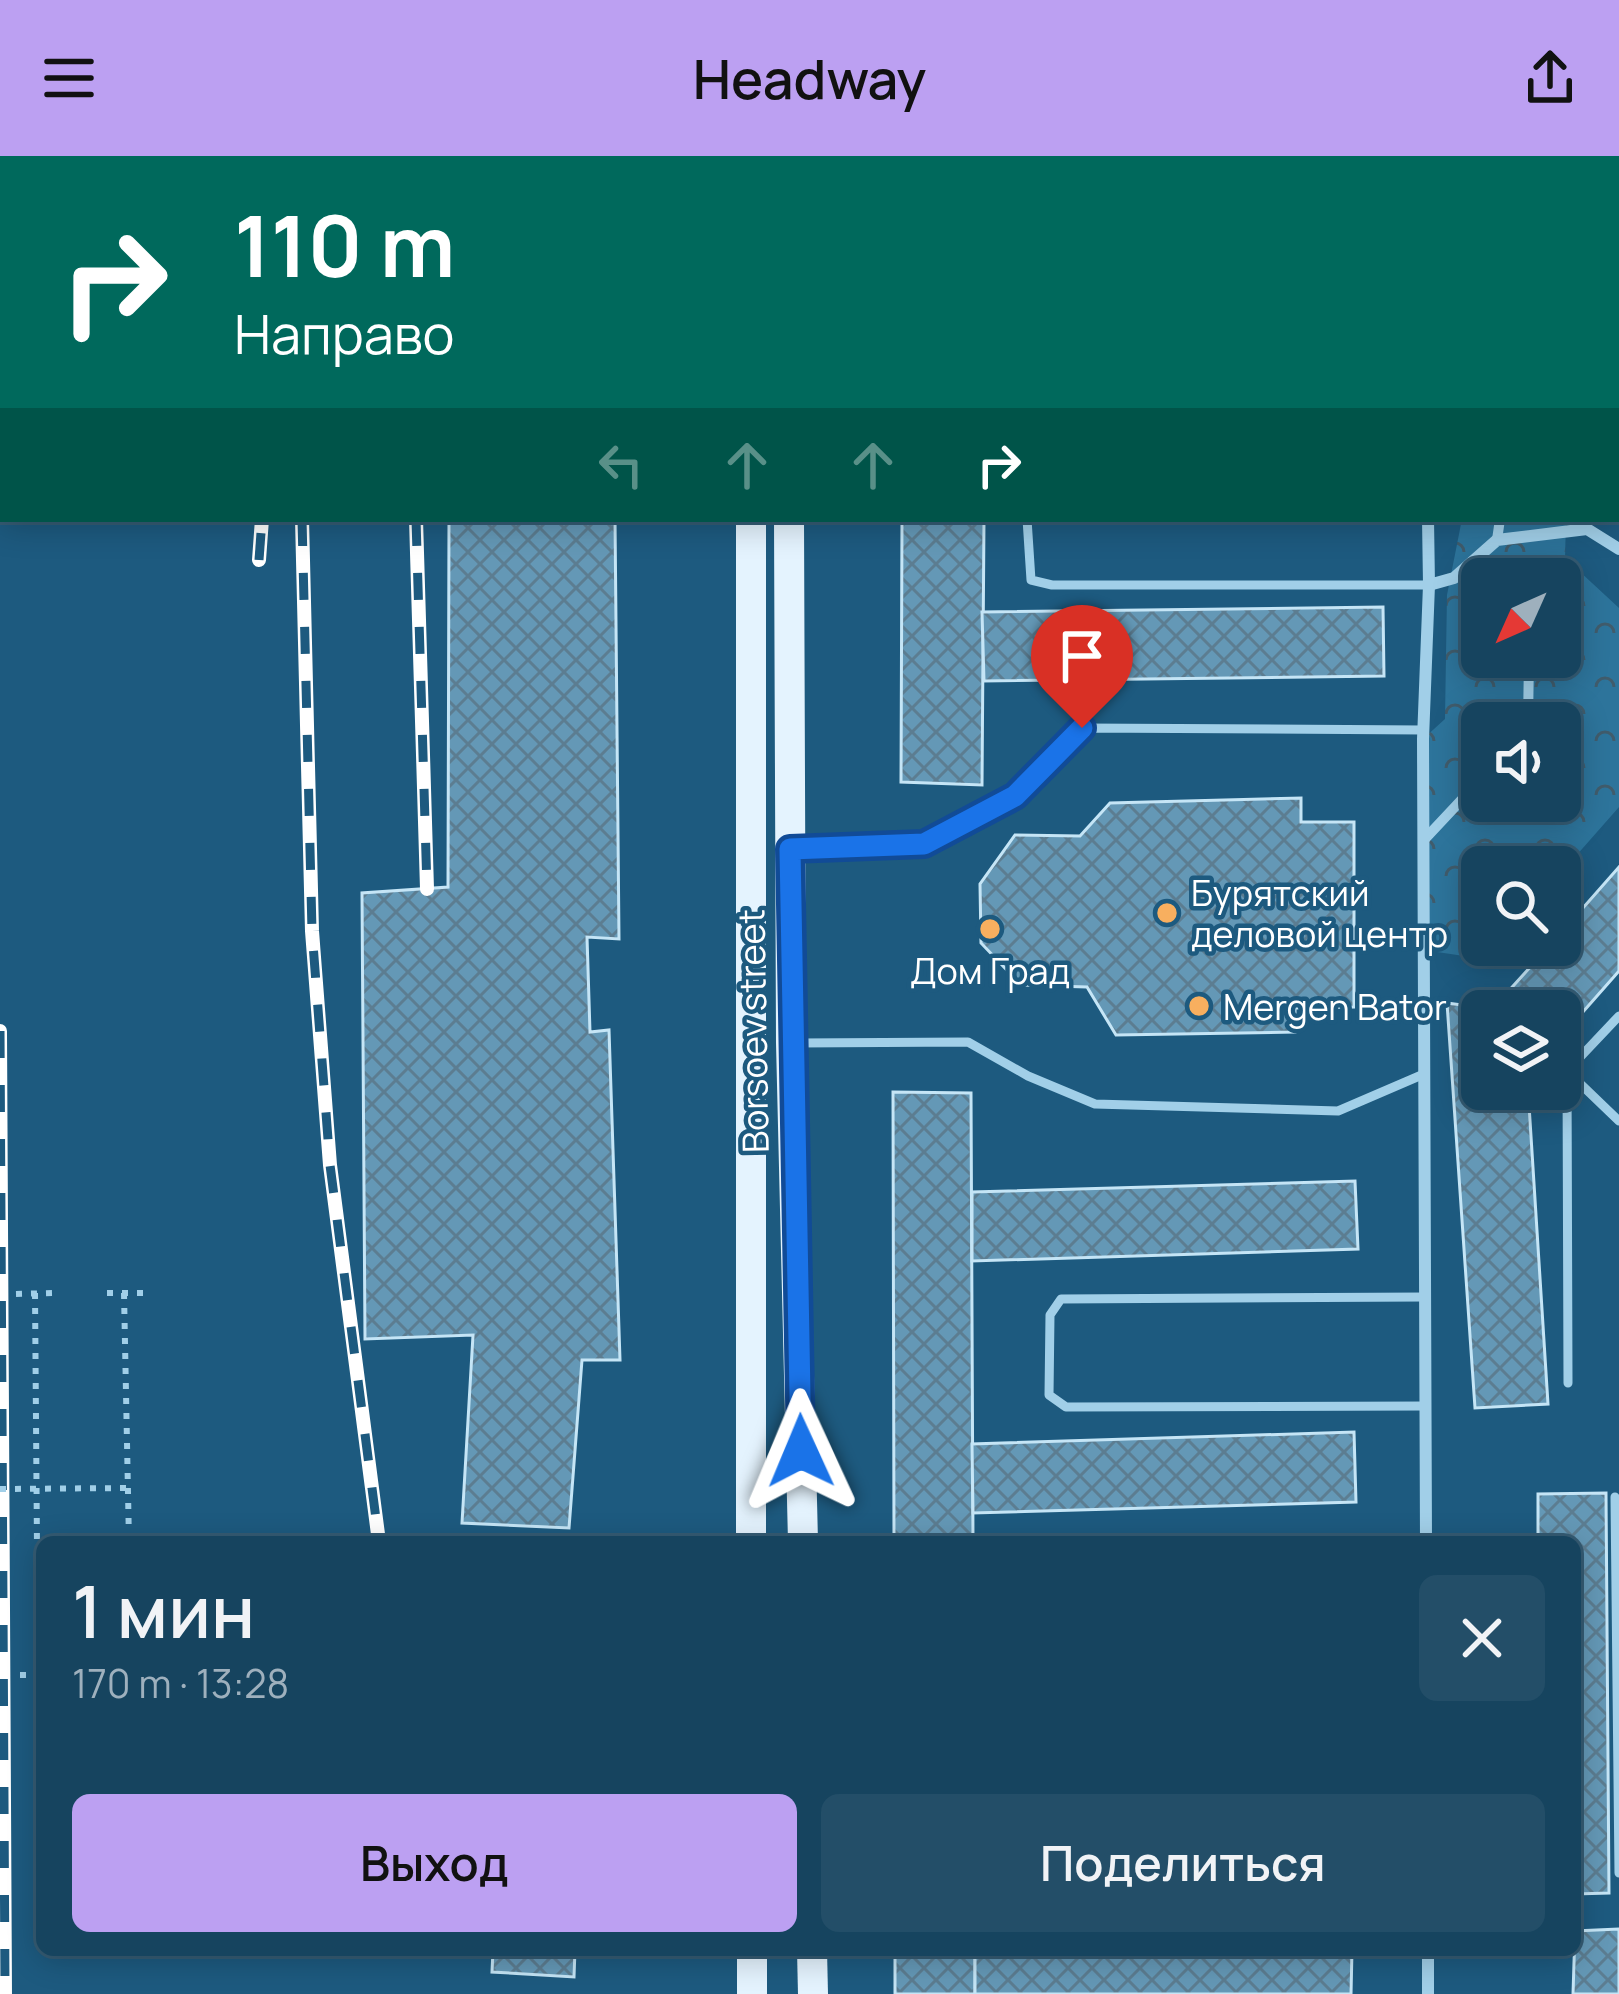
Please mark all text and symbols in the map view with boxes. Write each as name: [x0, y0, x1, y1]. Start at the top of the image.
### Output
text: Headway: [693, 41, 926, 115]
icon: menu: [36, 45, 102, 111]
icon: share: [1517, 45, 1583, 111]
text: 110 m: [234, 187, 455, 302]
icon: right: [36, 204, 192, 360]
text: Направо: [234, 296, 455, 370]
icon: left: [588, 432, 654, 498]
icon: ahead: [714, 432, 780, 498]
icon: ahead: [840, 432, 906, 498]
icon: right: [966, 432, 1032, 498]
north arrow: [1461, 558, 1581, 678]
map controls: [1461, 558, 1581, 1110]
pin: [1031, 605, 1133, 728]
icon: arrive: [1049, 623, 1115, 689]
button: sound: [1461, 702, 1581, 822]
button: search: [1461, 846, 1581, 966]
place label: Бурятский деловой центр: [1191, 868, 1448, 958]
marker: Бурятский деловой центр: [1154, 900, 1180, 926]
street label: Borsoev street: [726, 909, 780, 1153]
marker: Дом Град: [977, 916, 1003, 942]
place label: Дом Град: [910, 946, 1070, 995]
place label: Mergen Bator: [1223, 982, 1447, 1031]
button: layers: [1461, 990, 1581, 1110]
marker: Mergen Bator: [1186, 993, 1212, 1019]
position arrow: [738, 1388, 864, 1514]
text: 1 мин: [72, 1561, 255, 1660]
button: close: [1419, 1575, 1545, 1701]
text: 170 m · 13:28: [72, 1656, 289, 1710]
button: Выход: [72, 1794, 797, 1932]
button: Поделиться: [821, 1794, 1545, 1932]

